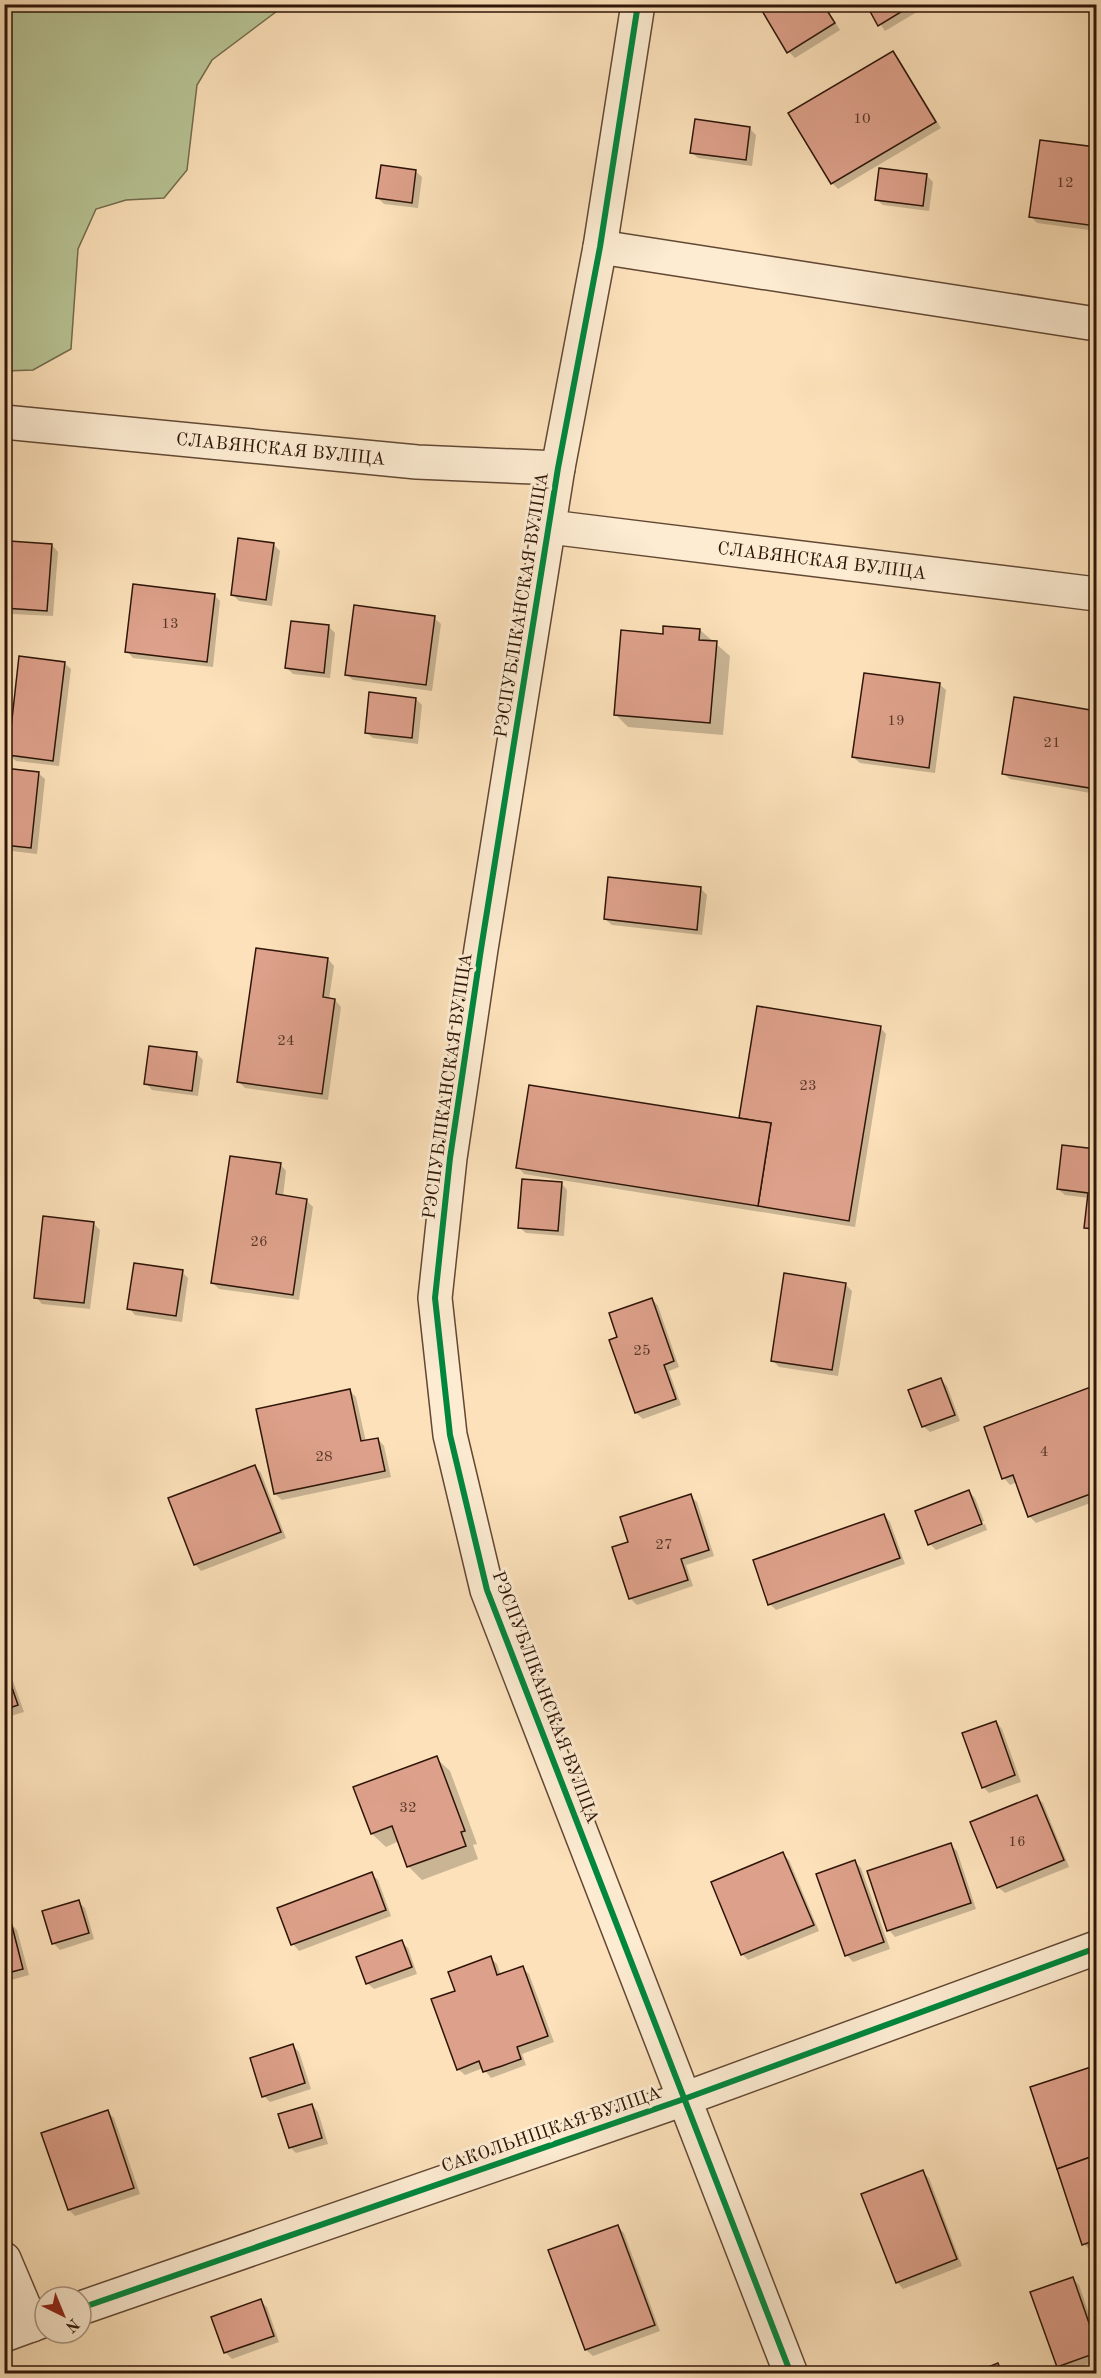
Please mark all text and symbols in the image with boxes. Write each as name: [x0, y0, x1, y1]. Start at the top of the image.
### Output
house number: 10: [853, 112, 871, 127]
house number: 12: [1056, 176, 1074, 191]
street label: СЛАВЯНСКАЯ ВУЛІЦА: [175, 431, 386, 469]
street label: РЭСПУБЛІКАНСКАЯ ВУЛІЦА: [492, 471, 552, 739]
street label: СЛАВЯНСКАЯ ВУЛІЦА: [716, 540, 928, 583]
house number: 13: [161, 617, 179, 632]
house number: 19: [887, 714, 905, 729]
house number: 21: [1043, 736, 1061, 751]
street label: РЭСПУБЛІКАНСКАЯ ВУЛІЦА: [420, 952, 476, 1220]
house number: 24: [277, 1034, 295, 1049]
house number: 23: [799, 1079, 817, 1094]
house number: 26: [250, 1235, 268, 1250]
house number: 25: [633, 1344, 651, 1359]
house number: 4: [1040, 1445, 1048, 1460]
house number: 28: [315, 1450, 333, 1465]
house number: 27: [655, 1538, 673, 1553]
street label: РЭСПУБЛІКАНСКАЯ ВУЛІЦА: [489, 1569, 602, 1826]
house number: 32: [399, 1801, 417, 1816]
house number: 16: [1008, 1835, 1026, 1850]
street label: САКОЛЬНІЦКАЯ ВУЛІЦА: [439, 2084, 664, 2176]
north arrow: [33, 2285, 93, 2345]
text: N: [61, 2314, 82, 2335]

